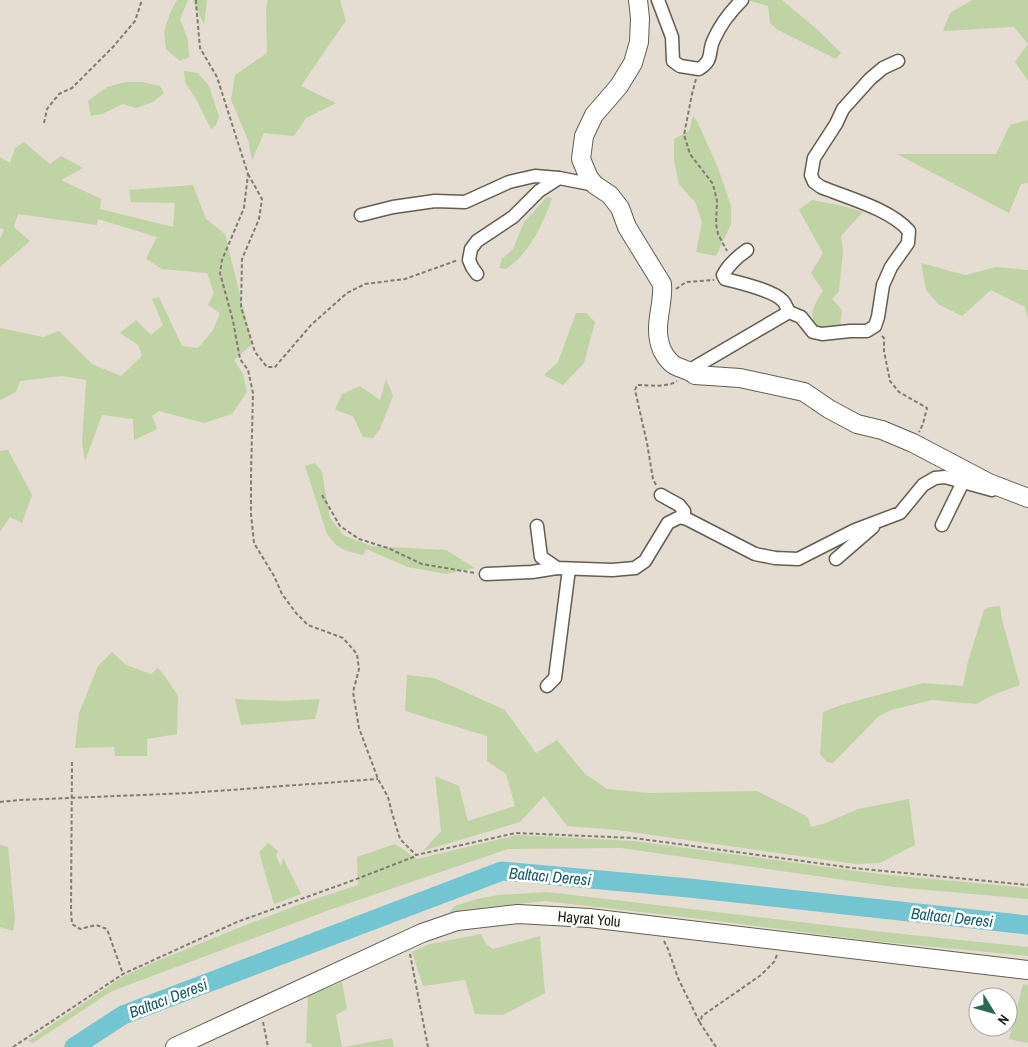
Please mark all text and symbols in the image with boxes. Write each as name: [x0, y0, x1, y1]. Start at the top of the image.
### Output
water label: Baltacı Deresi: [508, 861, 592, 891]
water label: Baltacı Deresi: [910, 902, 994, 932]
street label: Hayrat Yolu: [557, 905, 621, 932]
water label: Baltacı Deresi: [126, 973, 211, 1023]
north arrow: [968, 987, 1018, 1037]
text: N: [994, 1011, 1013, 1029]

